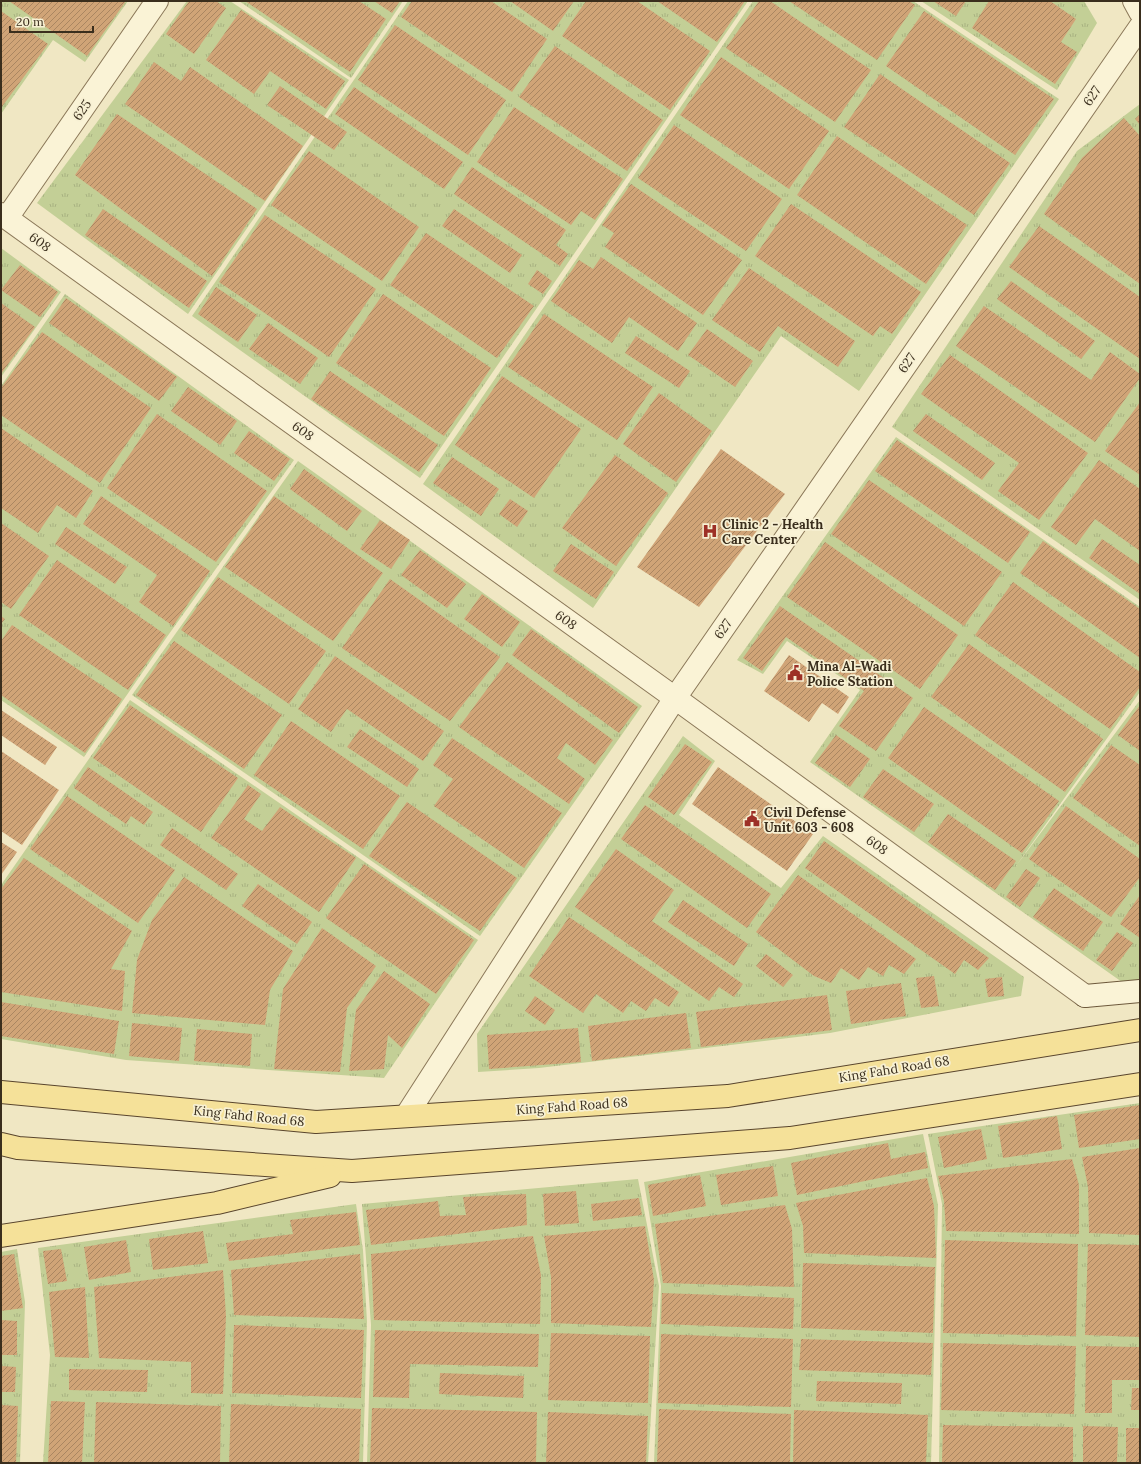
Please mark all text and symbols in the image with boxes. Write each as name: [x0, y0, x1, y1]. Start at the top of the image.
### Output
scale bar: [10, 8, 93, 34]
text: 20 m: [16, 14, 44, 29]
street label: 627: [1079, 83, 1105, 109]
street label: 625: [69, 96, 95, 124]
street label: 608: [26, 228, 54, 256]
street label: 627: [894, 350, 920, 376]
street label: 608: [289, 417, 317, 445]
place label: Clinic 2 - Health Care Center: [722, 516, 823, 548]
hospital icon: Clinic 2 - Health Care Center: [701, 522, 719, 540]
street label: 608: [552, 606, 580, 634]
street label: 627: [710, 616, 736, 642]
place label: Mina Al-Wadi Police Station: [807, 658, 894, 690]
public building icon: Mina Al-Wadi Police Station: [786, 664, 804, 682]
place label: Civil Defense Unit 603 - 608: [764, 804, 854, 836]
public building icon: Civil Defense Unit 603 - 608: [743, 810, 761, 828]
street label: 608: [863, 831, 891, 859]
street label: King Fahd Road 68: [837, 1052, 951, 1086]
street label: King Fahd Road 68: [516, 1094, 628, 1118]
street label: King Fahd Road 68: [193, 1102, 305, 1130]

